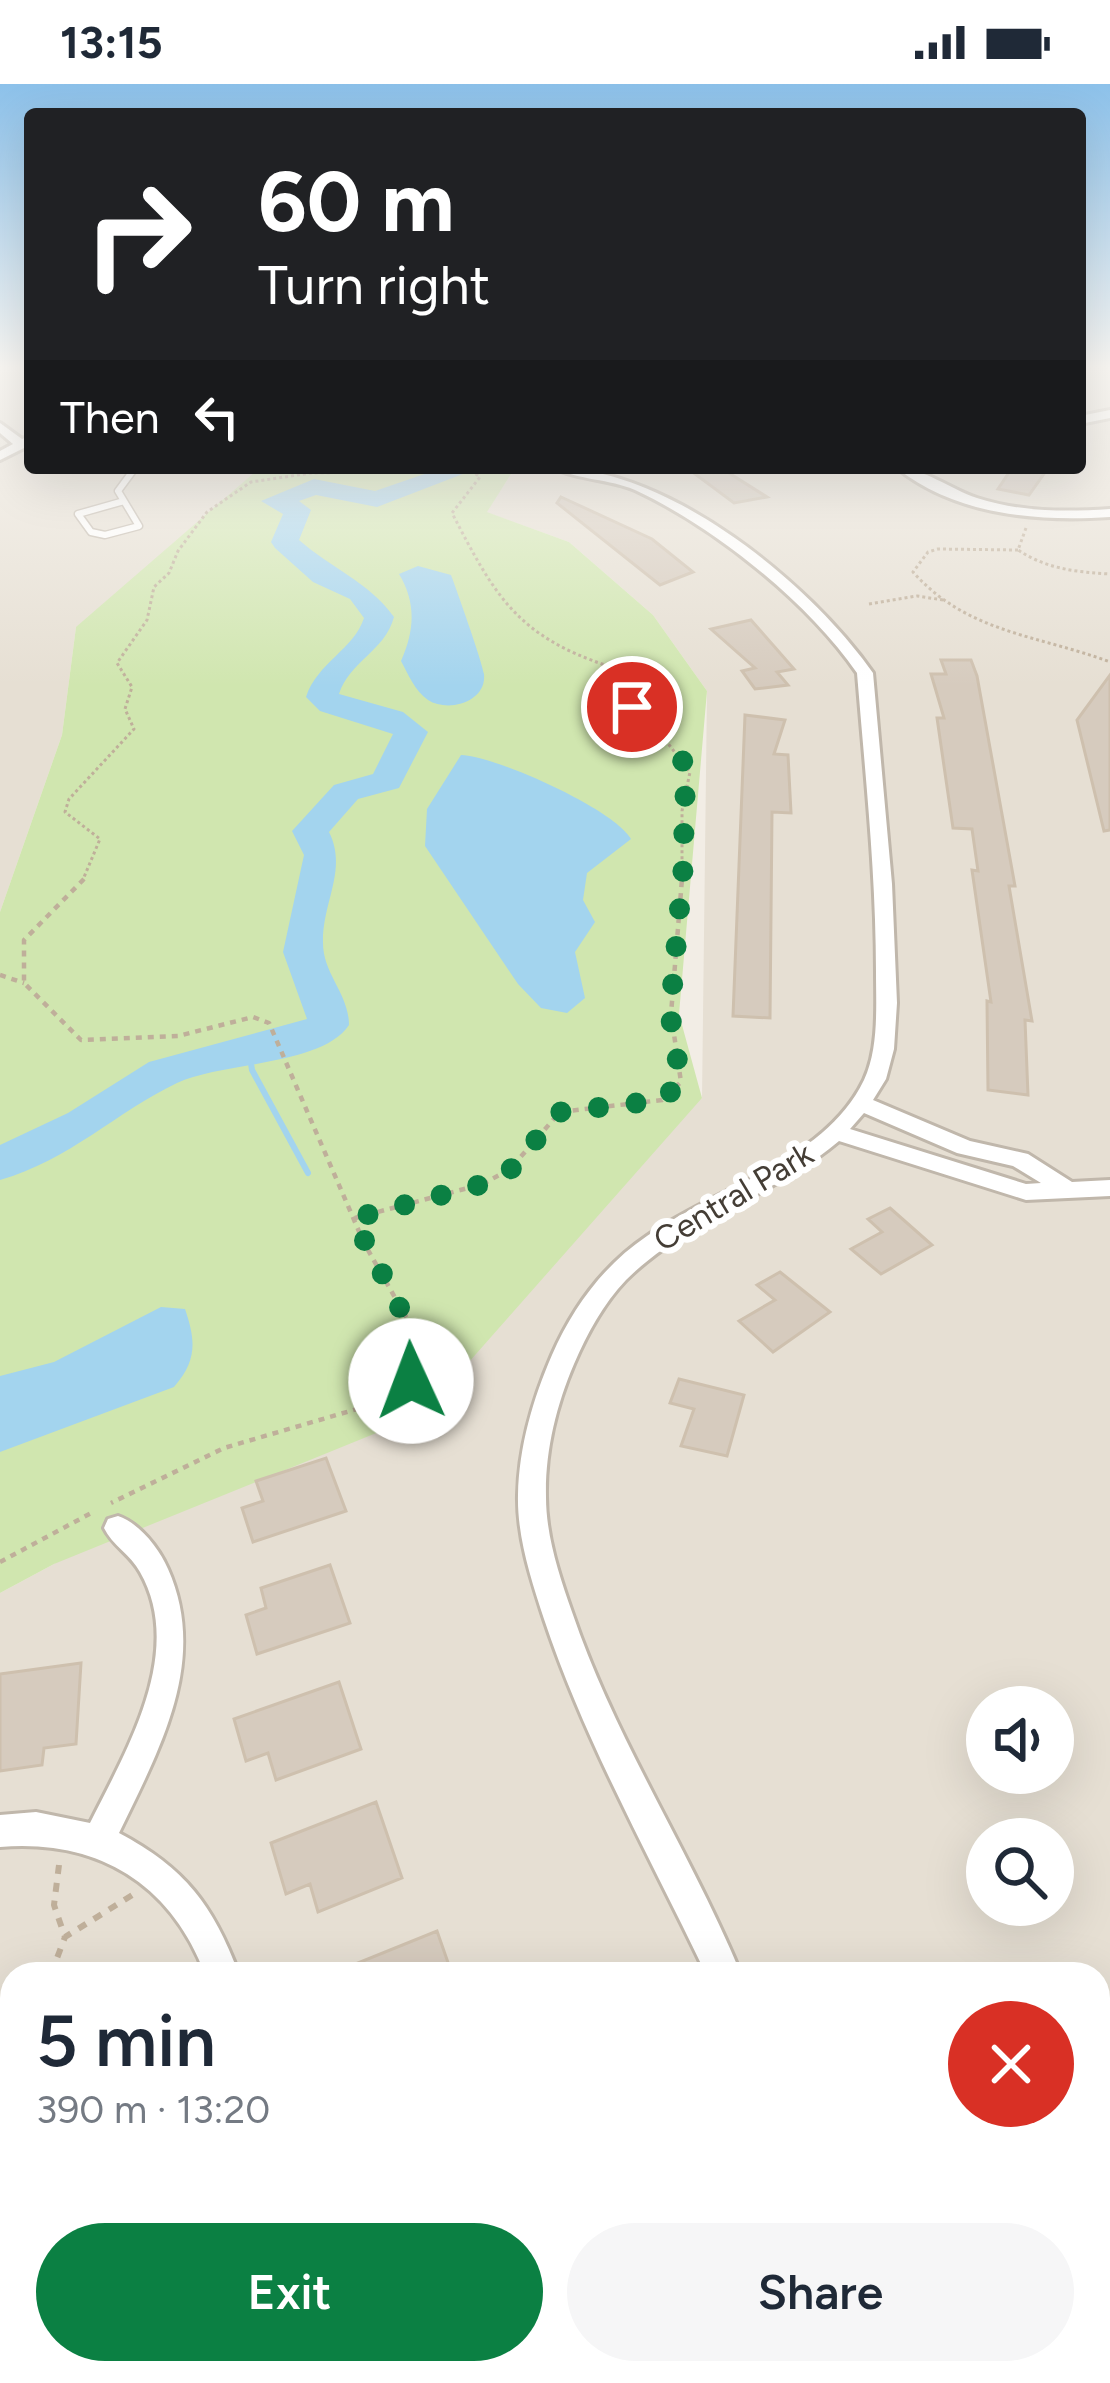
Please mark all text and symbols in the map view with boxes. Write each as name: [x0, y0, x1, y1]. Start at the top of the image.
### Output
text: 13:15: [60, 15, 163, 69]
text: 60 m: [258, 151, 454, 252]
icon: right: [60, 156, 216, 312]
text: Turn right: [258, 253, 490, 318]
icon: left: [184, 384, 250, 450]
text: Then: [60, 390, 160, 444]
pin: [581, 656, 683, 758]
icon: arrive: [599, 674, 665, 740]
street label: Central Park: [647, 1134, 820, 1259]
position arrow: [348, 1318, 474, 1444]
map controls: [966, 1686, 1074, 1926]
button: sound: [966, 1686, 1074, 1794]
button: search: [966, 1818, 1074, 1926]
text: 5 min: [36, 1998, 216, 2084]
button: close: [948, 2001, 1074, 2127]
text: 390 m · 13:20: [36, 2086, 270, 2133]
button: Exit: [36, 2223, 543, 2361]
button: Share: [567, 2223, 1074, 2361]

